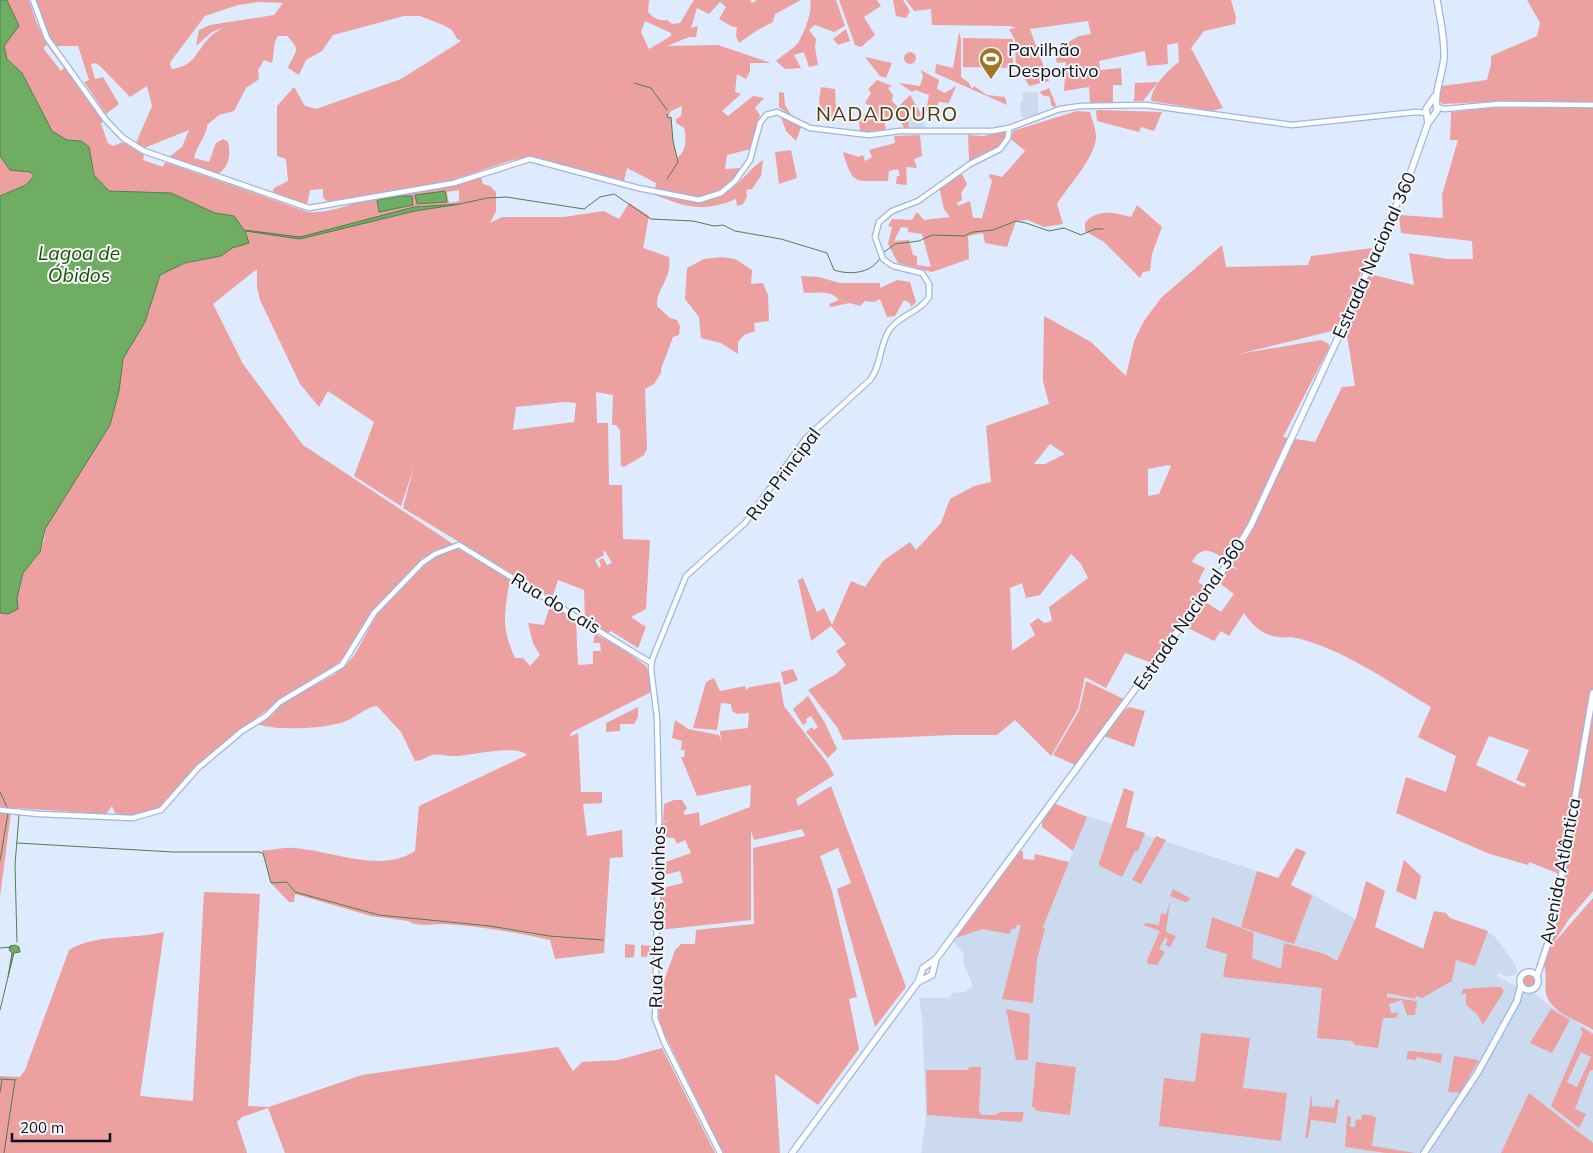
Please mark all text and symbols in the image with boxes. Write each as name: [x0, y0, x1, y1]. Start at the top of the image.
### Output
place label: Pavilhão Desportivo: [1008, 38, 1099, 82]
sports icon: Pavilhão Desportivo: [978, 46, 1004, 80]
district label: NADADOURO: [816, 101, 958, 126]
street label: Estrada Nacional 360: [1327, 168, 1421, 342]
water label: Lagoa de Óbidos: [38, 241, 120, 287]
street label: Rua Principal: [741, 423, 825, 525]
street label: Estrada Nacional 360: [1128, 534, 1250, 694]
street label: Rua do Cais: [507, 567, 605, 639]
street label: Avenida Atlântica: [1535, 796, 1585, 946]
street label: Rua Alto dos Moinhos: [644, 826, 670, 1008]
scale bar: [12, 1110, 110, 1142]
text: 200 m: [20, 1118, 64, 1137]

